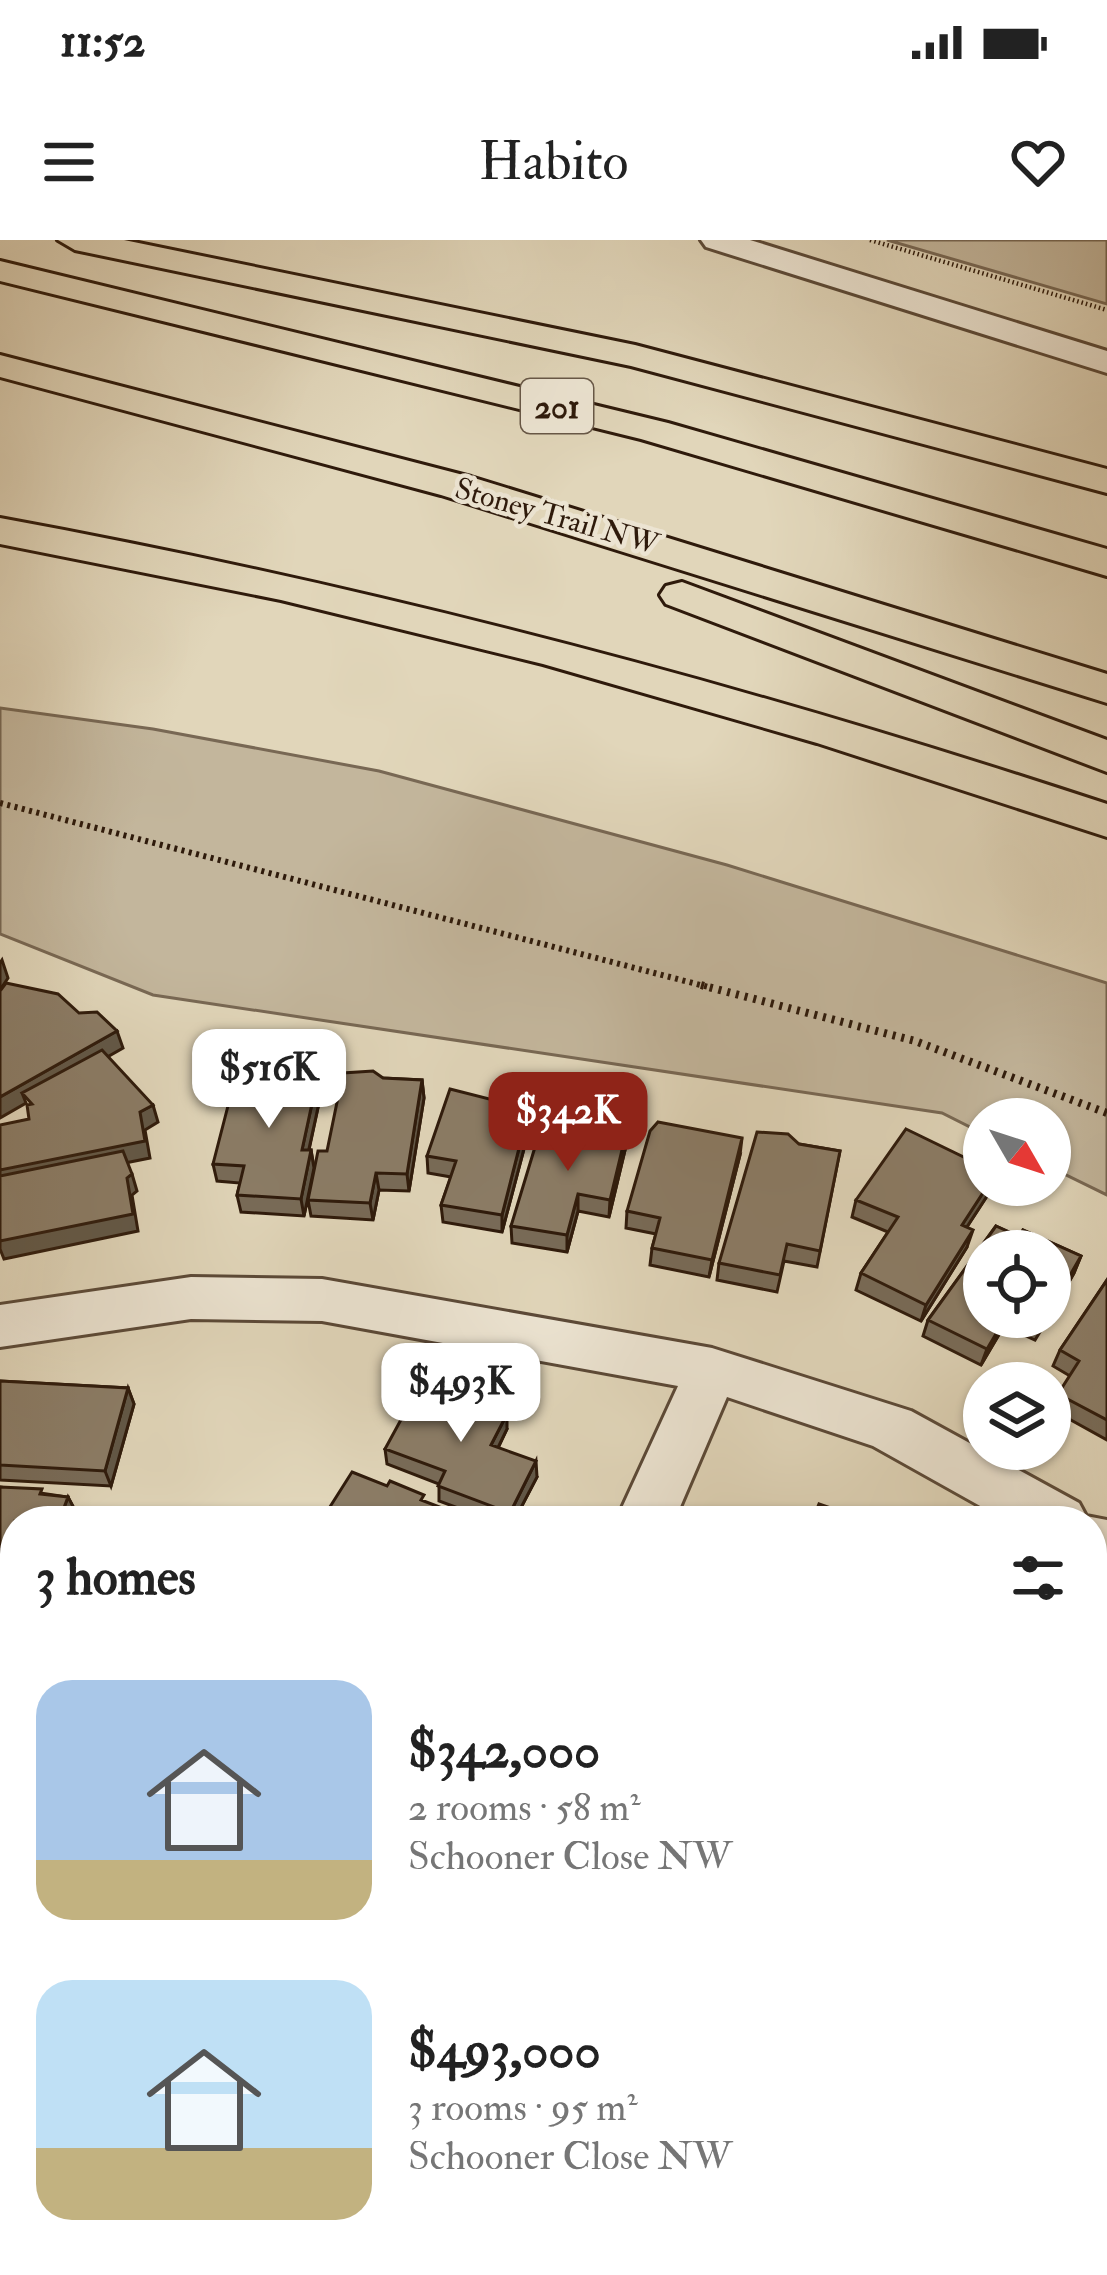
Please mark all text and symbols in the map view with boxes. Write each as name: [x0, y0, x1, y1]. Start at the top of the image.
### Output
text: 11:52: [60, 14, 146, 70]
text: Habito: [478, 128, 629, 196]
icon: menu: [36, 129, 102, 195]
icon: heart: [1005, 129, 1071, 195]
road number: 201: [521, 379, 593, 433]
street label: Stoney Trail NW: [451, 470, 664, 564]
pin: $516K: [185, 1029, 353, 1131]
text: $516K: [219, 1043, 319, 1092]
pin: $342K: [484, 1072, 652, 1174]
text: $342K: [516, 1086, 620, 1135]
north arrow: [963, 1098, 1071, 1206]
map controls: [963, 1098, 1071, 1470]
button: locate: [963, 1230, 1071, 1338]
pin: $493K: [377, 1343, 545, 1445]
text: $493K: [408, 1357, 514, 1406]
button: layers: [963, 1362, 1071, 1470]
icon: filters: [1005, 1545, 1071, 1611]
text: 3 homes: [36, 1546, 196, 1610]
text: $342,000: [408, 1719, 600, 1783]
icon: home: [132, 1728, 276, 1872]
text: 2 rooms · 58 m²: [408, 1783, 641, 1832]
text: Schooner Close NW: [408, 1832, 732, 1881]
text: $493,000: [408, 2019, 601, 2083]
icon: home: [132, 2028, 276, 2172]
text: 3 rooms · 95 m²: [408, 2083, 637, 2132]
text: Schooner Close NW: [408, 2132, 732, 2181]

